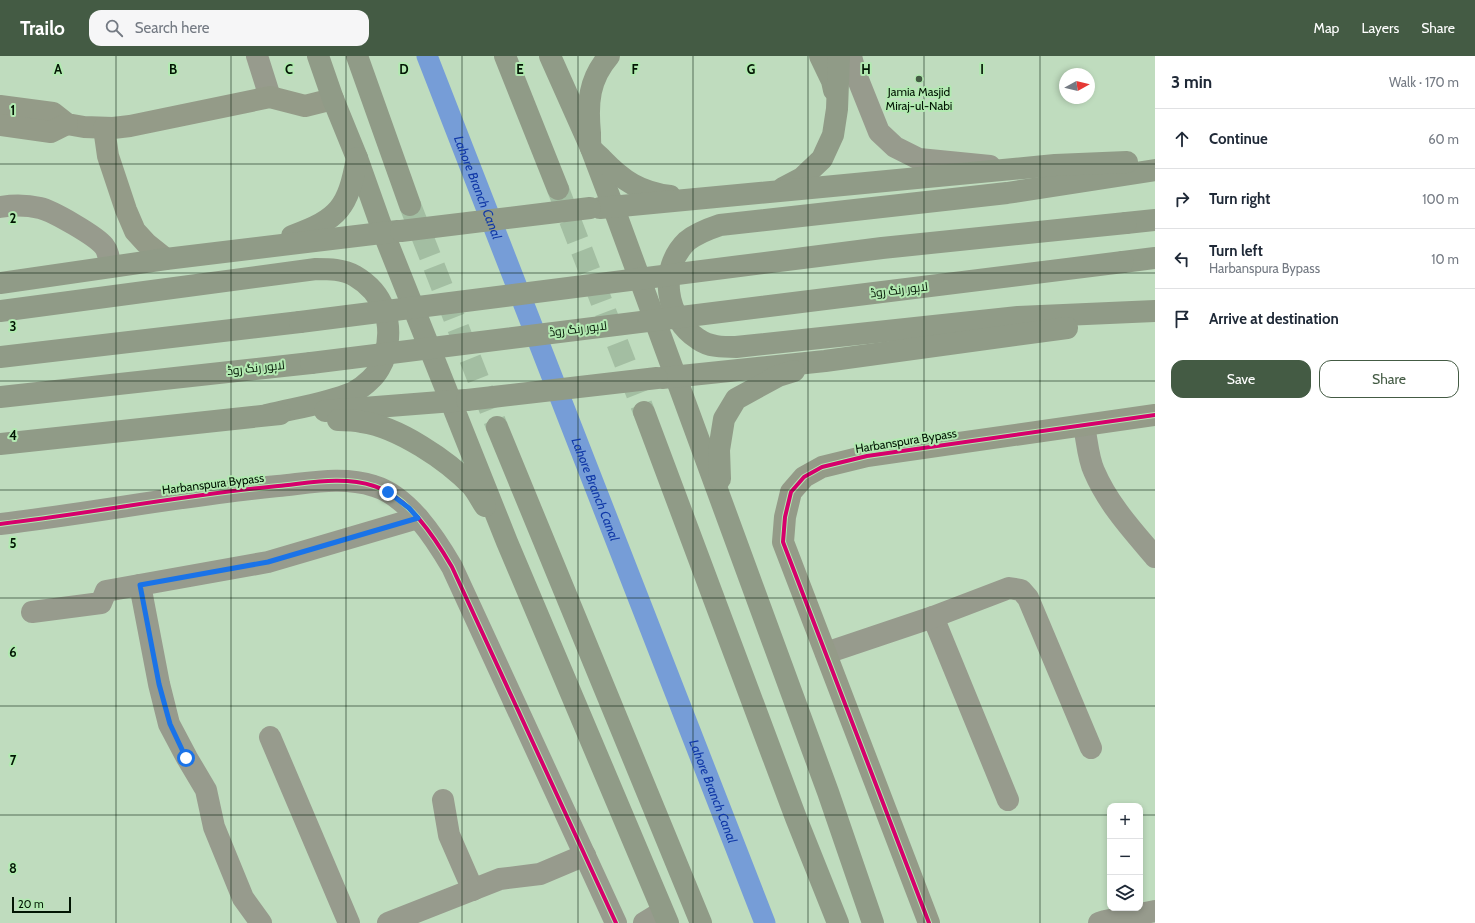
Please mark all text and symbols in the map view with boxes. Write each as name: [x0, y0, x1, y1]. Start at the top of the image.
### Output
search box: [89, 10, 369, 46]
text: Trailo: [20, 17, 65, 40]
icon: search: [103, 17, 125, 39]
text: Search here: [135, 19, 209, 37]
text: Map: [1314, 19, 1339, 37]
text: Layers: [1361, 19, 1399, 37]
text: Share: [1421, 19, 1455, 37]
text: A: [54, 61, 63, 77]
text: B: [169, 61, 177, 77]
text: C: [285, 61, 293, 77]
text: D: [399, 61, 409, 77]
text: E: [516, 61, 524, 77]
text: F: [632, 61, 639, 77]
text: G: [747, 61, 756, 77]
text: H: [861, 61, 871, 77]
text: I: [980, 61, 984, 77]
north arrow: [1059, 68, 1095, 104]
text: 3 min: [1171, 72, 1212, 92]
marker: Jamia Masjid Miraj-ul-Nabi: [914, 74, 924, 84]
text: Walk · 170 m: [1389, 74, 1459, 90]
place label: Jamia Masjid Miraj-ul-Nabi: [886, 84, 952, 113]
text: 1: [11, 102, 15, 118]
icon: ahead: [1171, 128, 1193, 150]
text: Continue: [1209, 130, 1268, 148]
text: 60 m: [1428, 131, 1459, 147]
water label: Lahore Branch Canal: [451, 133, 506, 241]
icon: right: [1171, 188, 1193, 210]
text: Turn right: [1209, 190, 1270, 208]
text: 100 m: [1422, 191, 1459, 207]
text: 2: [10, 210, 17, 226]
text: Turn left: [1209, 242, 1263, 260]
icon: left: [1171, 248, 1193, 270]
text: 10 m: [1431, 251, 1459, 267]
text: Harbanspura Bypass: [1209, 260, 1320, 276]
street label: لاہور رنگ روڈ: [869, 279, 929, 301]
icon: arrive: [1171, 308, 1193, 330]
text: Arrive at destination: [1209, 310, 1339, 328]
text: 3: [9, 318, 17, 334]
street label: لاہور رنگ روڈ: [548, 318, 608, 340]
street label: لاہور رنگ روڈ: [226, 357, 286, 379]
button: Save: [1171, 360, 1311, 398]
button: Share: [1319, 360, 1459, 398]
street label: Harbanspura Bypass: [854, 425, 958, 456]
text: 4: [9, 427, 17, 443]
water label: Lahore Branch Canal: [569, 435, 623, 543]
street label: Harbanspura Bypass: [161, 470, 265, 497]
route end: [379, 483, 397, 501]
text: 5: [10, 535, 17, 551]
text: 6: [9, 644, 17, 660]
water label: Lahore Branch Canal: [686, 737, 741, 845]
route start: [177, 749, 195, 767]
text: 7: [10, 752, 17, 768]
map controls: [1107, 803, 1143, 911]
button: +: [1107, 803, 1143, 839]
button: −: [1107, 839, 1143, 875]
text: 8: [9, 860, 17, 876]
button: layers: [1107, 875, 1143, 911]
scale bar: [12, 895, 71, 914]
text: 20 m: [18, 897, 44, 911]

